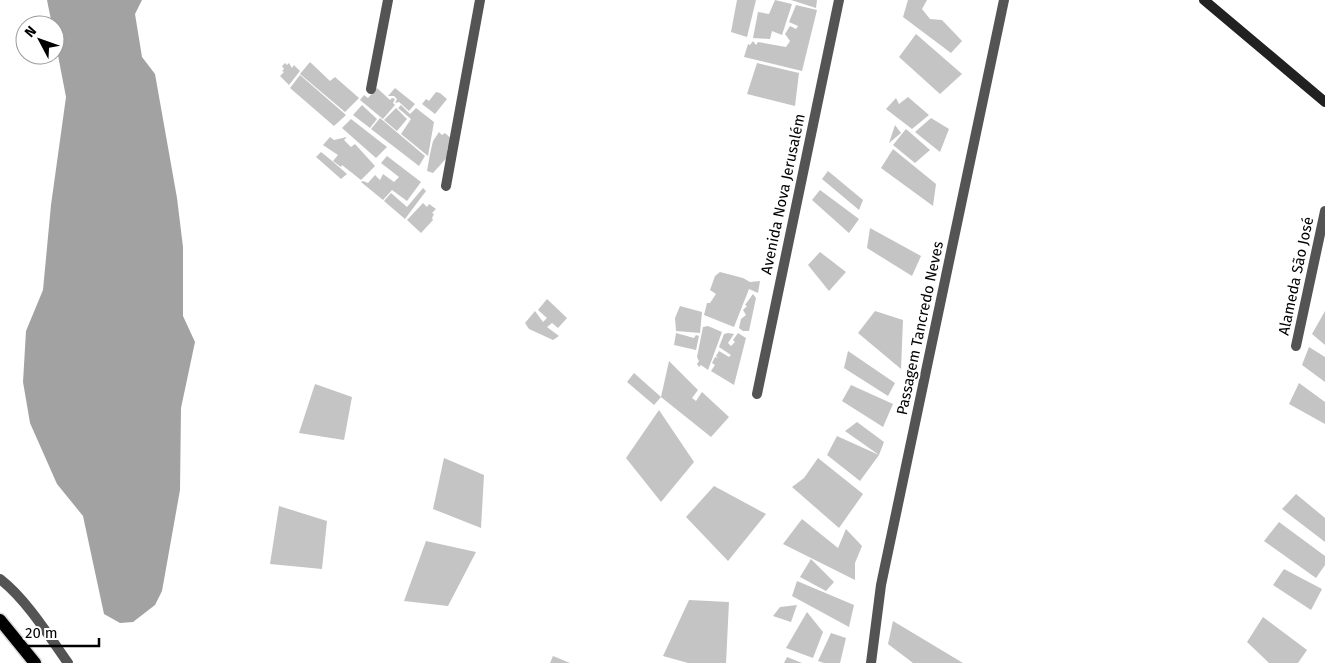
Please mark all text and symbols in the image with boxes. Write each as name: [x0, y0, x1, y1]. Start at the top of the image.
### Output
north arrow: [15, 15, 65, 65]
text: N: [21, 23, 40, 41]
street label: Avenida Nova Jerusalém: [757, 112, 809, 276]
street label: Alameda São José: [1275, 215, 1317, 337]
street label: Passagem Tancredo Neves: [893, 239, 947, 417]
scale bar: [18, 616, 99, 648]
text: 20 m: [25, 624, 58, 642]

